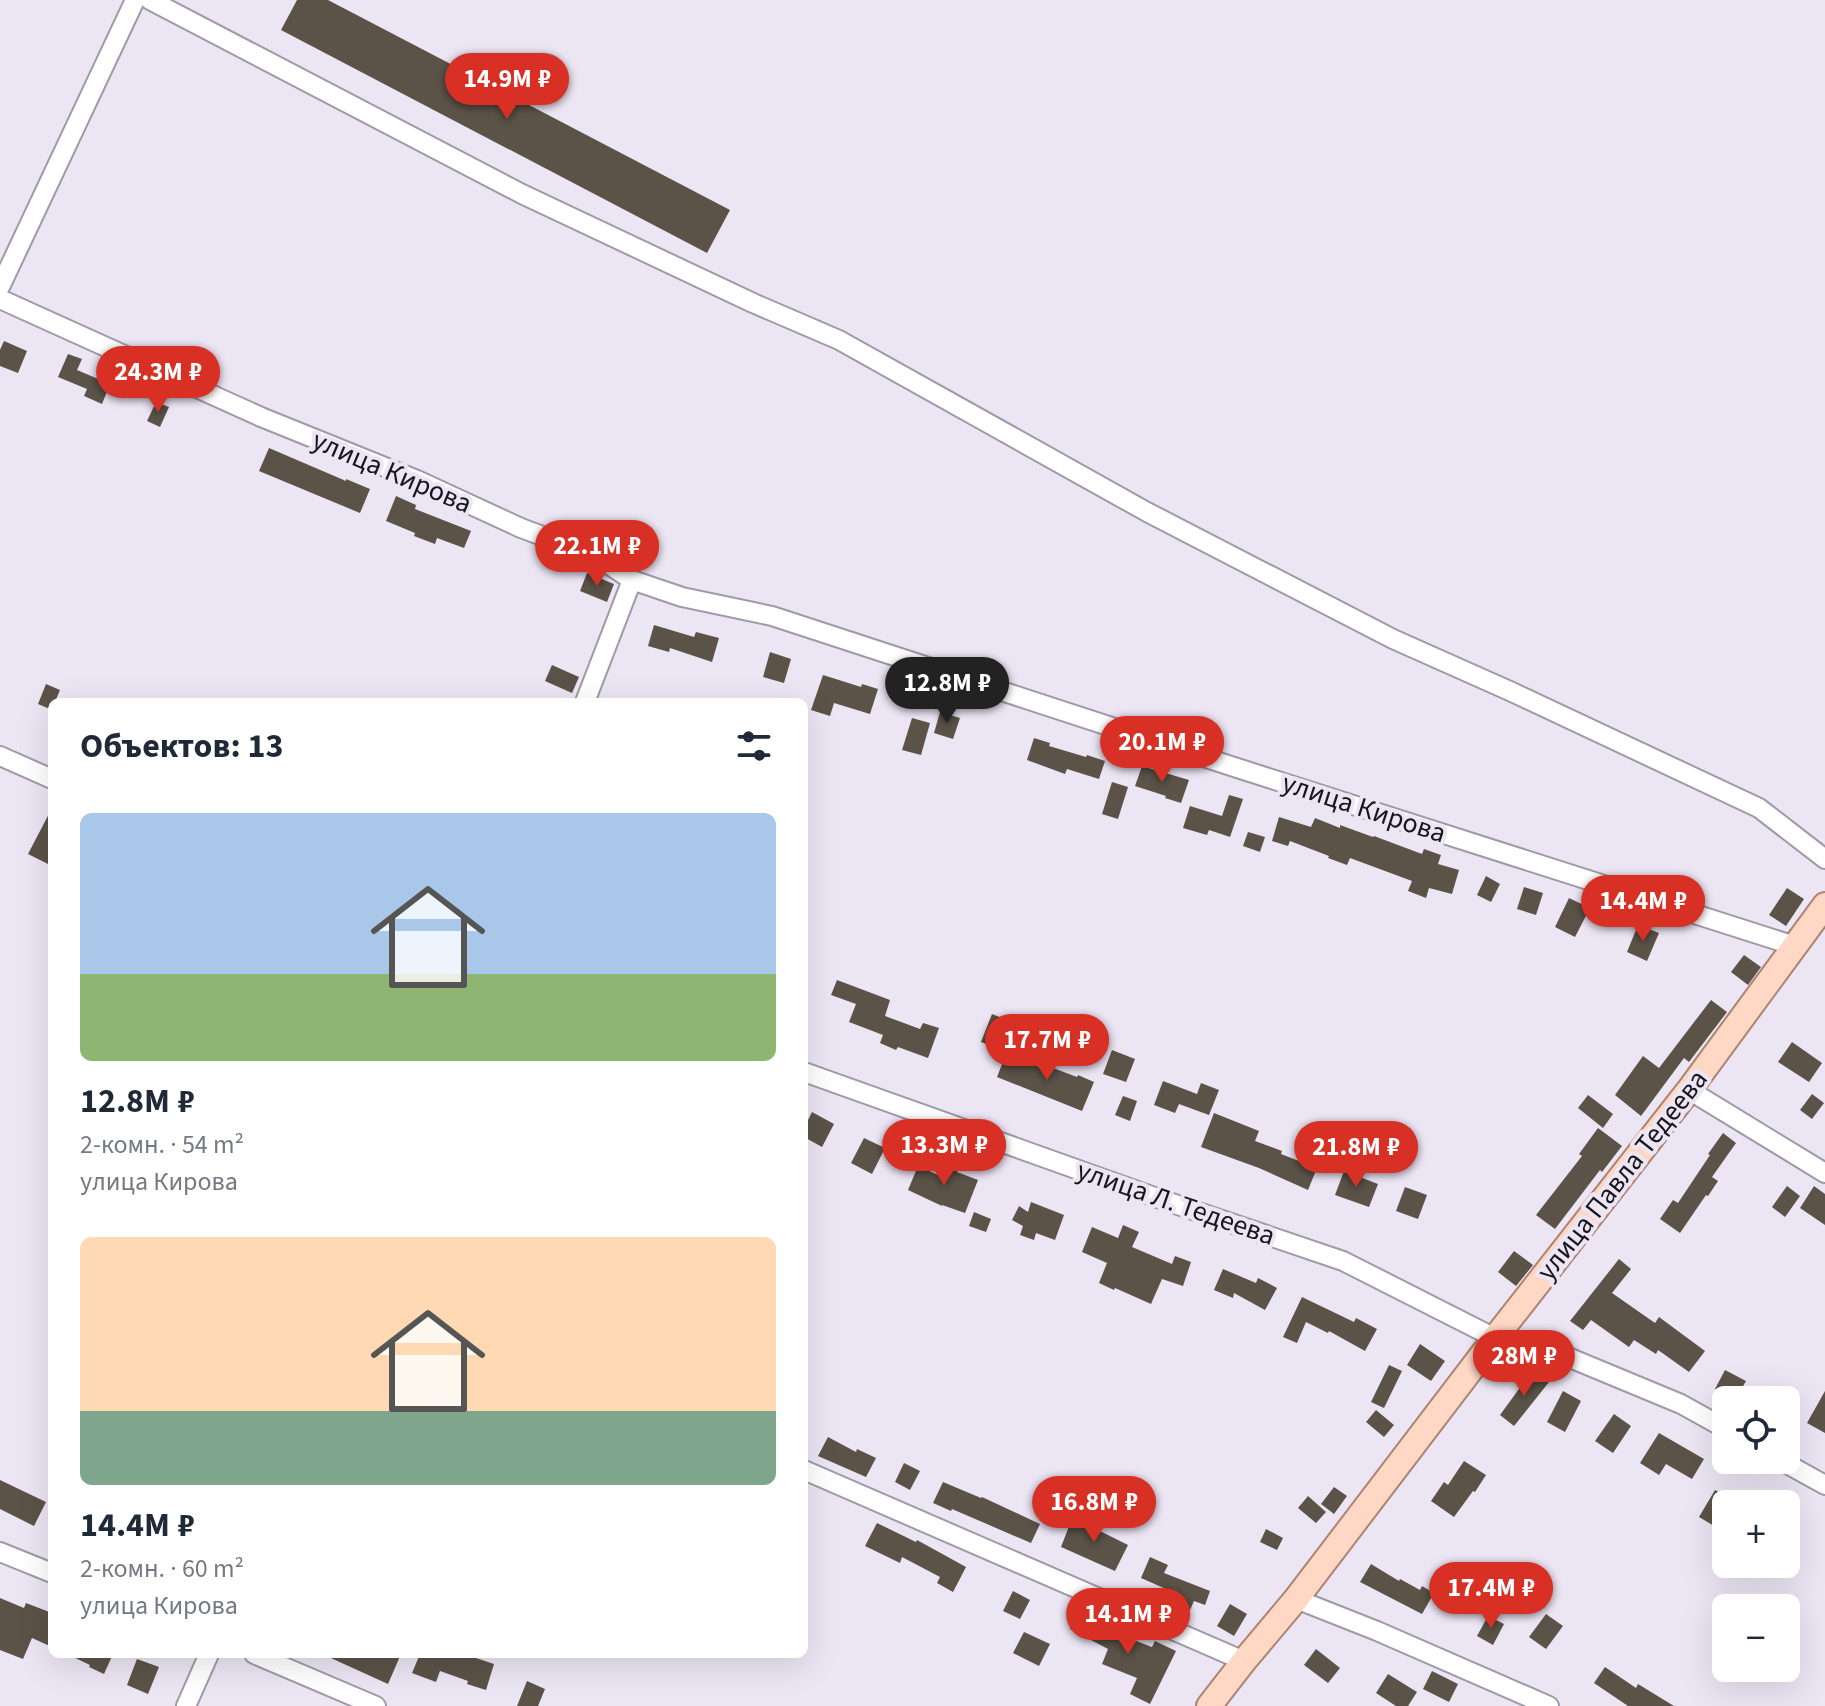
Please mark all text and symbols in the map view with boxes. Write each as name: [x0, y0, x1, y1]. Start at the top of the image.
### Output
pin: 14.9M ₽: [433, 53, 581, 121]
text: 14.9M ₽: [463, 60, 551, 97]
pin: 24.3M ₽: [84, 346, 232, 414]
text: 24.3M ₽: [114, 353, 202, 390]
street label: улица Кирова: [306, 420, 478, 524]
pin: 22.1M ₽: [523, 520, 671, 588]
text: 22.1M ₽: [553, 527, 641, 564]
pin: 12.8M ₽: [873, 657, 1021, 725]
text: 12.8M ₽: [903, 664, 991, 701]
pin: 20.1M ₽: [1088, 716, 1236, 784]
text: Объектов: 13: [80, 722, 283, 771]
text: 20.1M ₽: [1118, 723, 1206, 760]
icon: filters: [732, 724, 776, 768]
street label: улица Кирова: [1277, 763, 1451, 853]
icon: home: [356, 865, 500, 1009]
pin: 14.4M ₽: [1569, 875, 1717, 943]
text: 14.4M ₽: [1599, 882, 1687, 919]
pin: 17.7M ₽: [973, 1014, 1121, 1082]
text: 17.7M ₽: [1003, 1021, 1091, 1058]
street label: улица Павла Тедеева: [1527, 1061, 1717, 1289]
text: 12.8M ₽: [80, 1077, 195, 1126]
pin: 13.3M ₽: [870, 1119, 1018, 1187]
pin: 21.8M ₽: [1282, 1121, 1430, 1189]
text: 2-комн. · 54 m²: [80, 1126, 244, 1163]
text: 13.3M ₽: [900, 1126, 988, 1163]
text: 21.8M ₽: [1312, 1128, 1400, 1165]
street label: улица Л. Тедеева: [1071, 1150, 1281, 1256]
text: улица Кирова: [80, 1163, 238, 1200]
icon: home: [356, 1289, 500, 1433]
pin: 28M ₽: [1468, 1330, 1580, 1398]
text: 28M ₽: [1491, 1337, 1557, 1374]
map controls: [1712, 1386, 1800, 1682]
button: locate: [1712, 1386, 1800, 1474]
pin: 16.8M ₽: [1020, 1476, 1168, 1544]
text: 16.8M ₽: [1050, 1483, 1138, 1520]
button: +: [1712, 1490, 1800, 1578]
text: 14.4M ₽: [80, 1501, 195, 1550]
text: 2-комн. · 60 m²: [80, 1550, 244, 1587]
pin: 17.4M ₽: [1417, 1562, 1565, 1630]
text: 17.4M ₽: [1447, 1569, 1535, 1606]
text: улица Кирова: [80, 1587, 238, 1624]
pin: 14.1M ₽: [1054, 1588, 1202, 1656]
button: −: [1712, 1594, 1800, 1682]
text: 14.1M ₽: [1084, 1595, 1172, 1632]

